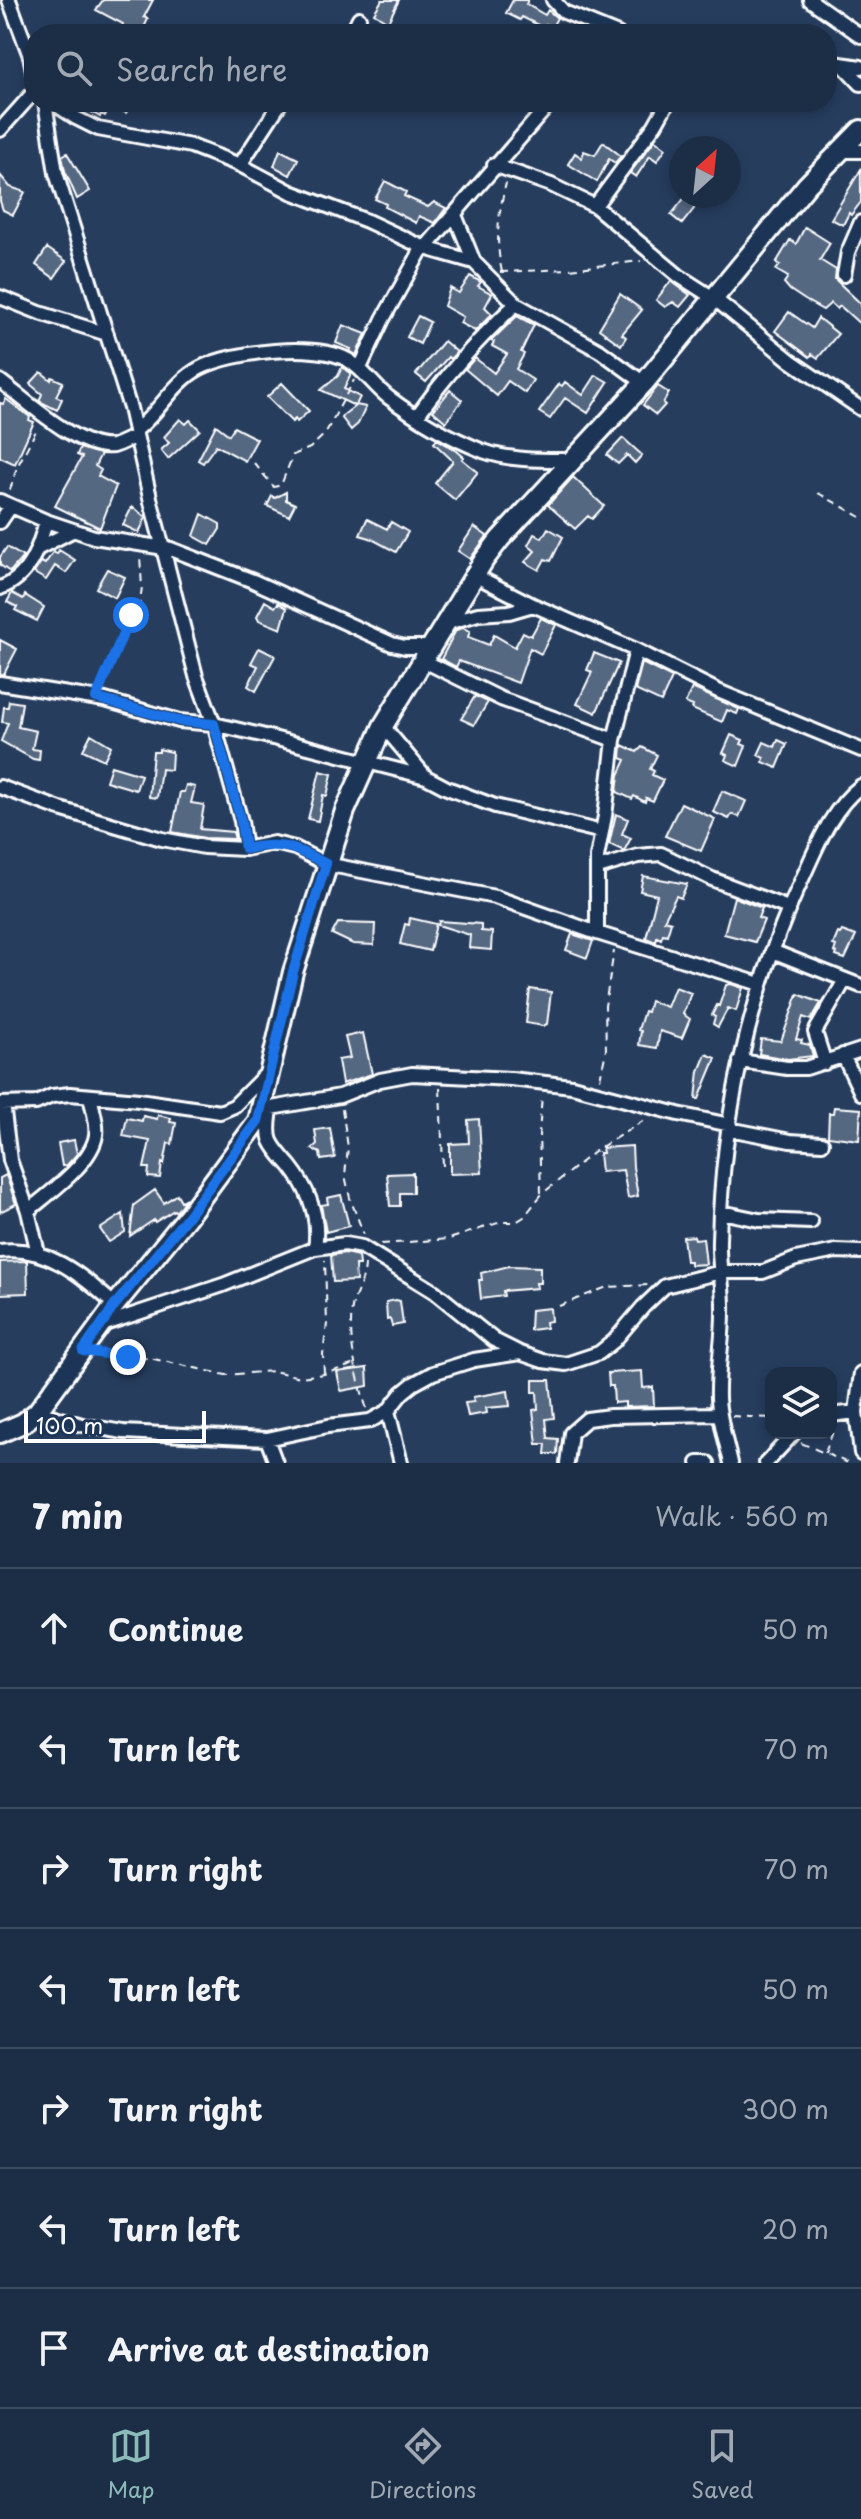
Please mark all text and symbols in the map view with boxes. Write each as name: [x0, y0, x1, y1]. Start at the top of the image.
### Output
search box: [24, 24, 837, 112]
icon: search: [52, 46, 96, 90]
text: Search here: [116, 46, 288, 91]
north arrow: [669, 136, 741, 208]
route start: [113, 597, 149, 633]
route end: [110, 1339, 146, 1375]
map controls: [765, 1367, 837, 1439]
button: layers: [765, 1367, 837, 1439]
scale bar: [24, 1407, 206, 1443]
text: 100 m: [36, 1408, 103, 1441]
text: 7 min: [32, 1489, 123, 1541]
text: Walk · 560 m: [655, 1496, 829, 1535]
icon: ahead: [32, 1606, 76, 1650]
text: Continue: [108, 1606, 243, 1651]
text: 50 m: [762, 1609, 829, 1648]
icon: left: [32, 1726, 76, 1770]
text: Turn left: [108, 1726, 240, 1771]
text: 70 m: [764, 1729, 829, 1768]
icon: right: [32, 1846, 76, 1890]
text: Turn right: [108, 1846, 263, 1891]
text: 70 m: [764, 1849, 829, 1888]
icon: left: [32, 1966, 76, 2010]
text: Turn left: [108, 1966, 240, 2011]
text: 50 m: [762, 1969, 829, 2008]
icon: right: [32, 2086, 76, 2130]
text: Turn right: [108, 2086, 263, 2131]
text: 300 m: [742, 2089, 829, 2128]
icon: left: [32, 2206, 76, 2250]
text: Turn left: [108, 2206, 240, 2251]
text: 20 m: [762, 2209, 829, 2248]
icon: arrive: [32, 2326, 76, 2370]
text: Arrive at destination: [108, 2326, 430, 2371]
tab: Map: [107, 2424, 154, 2505]
tab: Directions: [369, 2424, 476, 2505]
tab: Saved: [691, 2424, 754, 2505]

